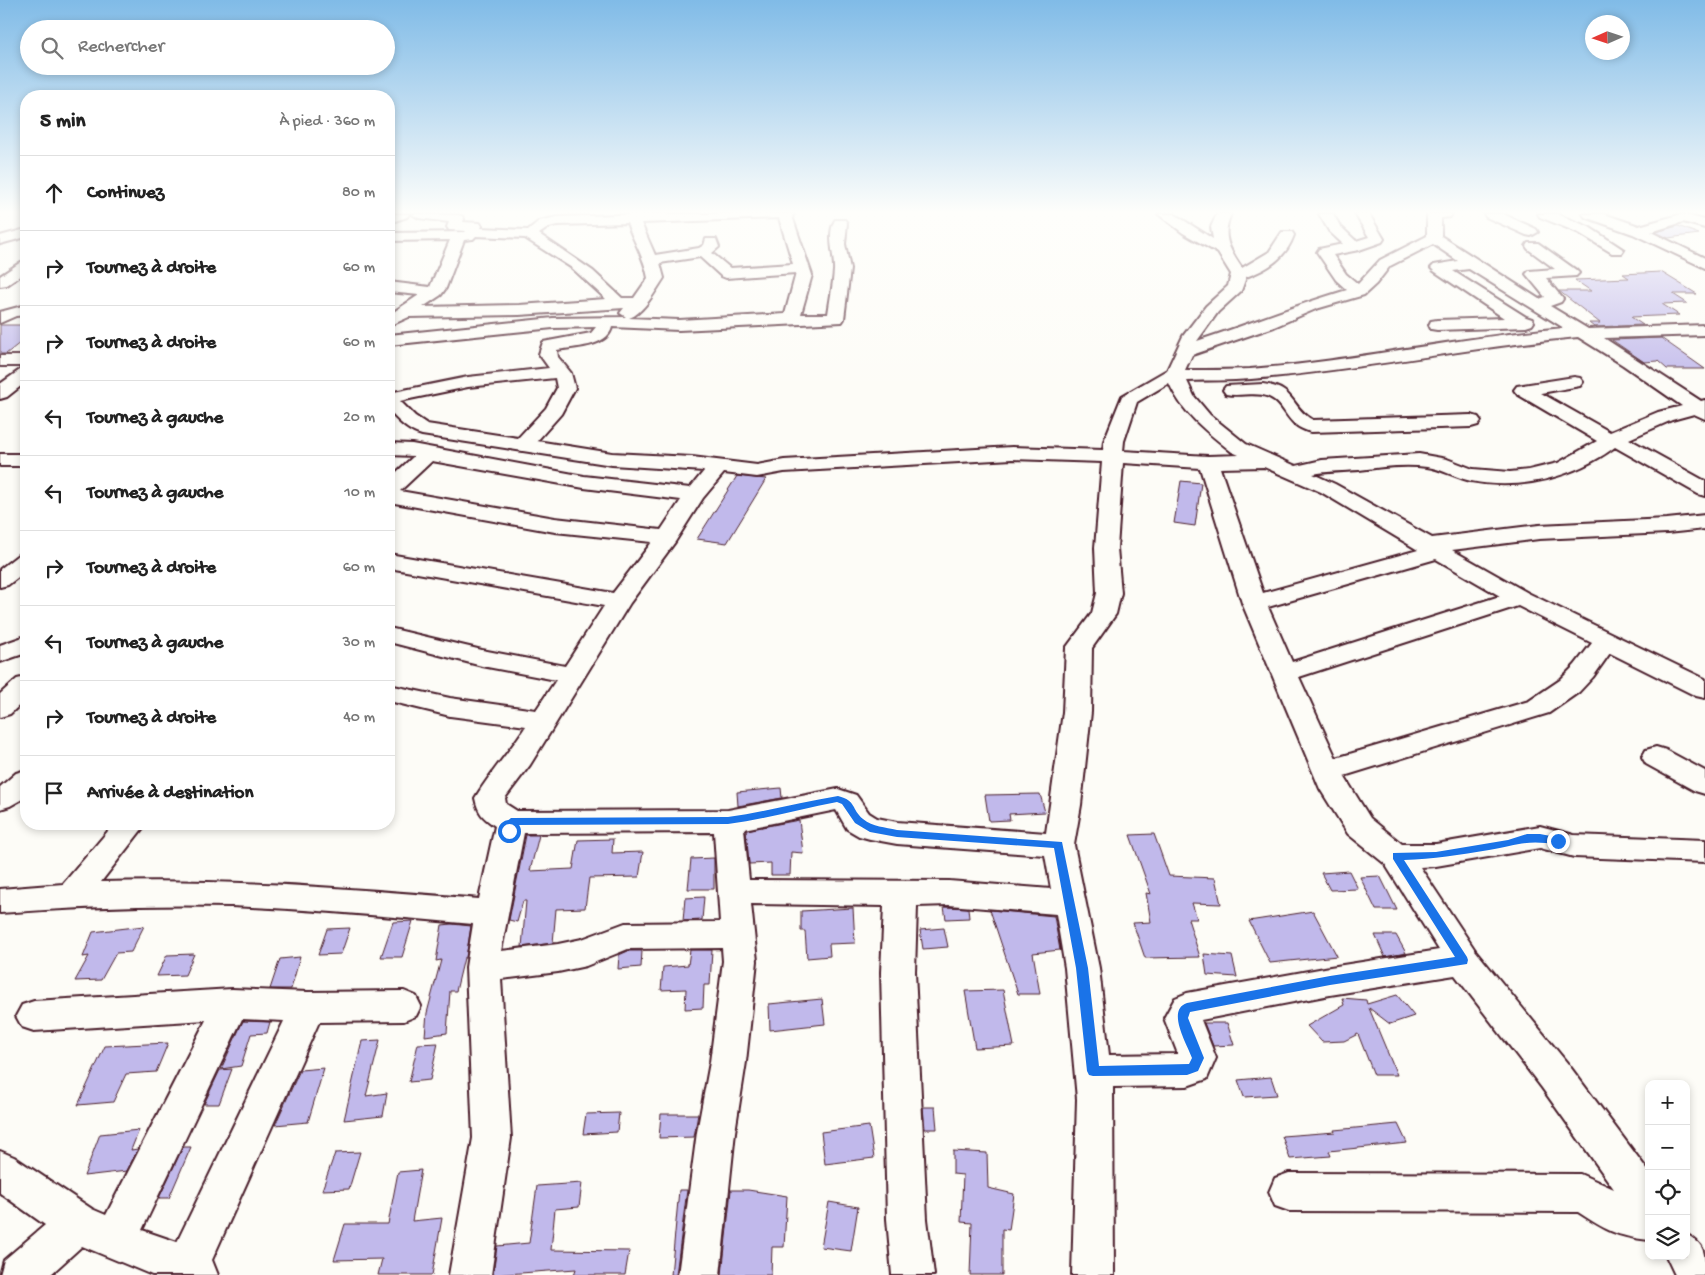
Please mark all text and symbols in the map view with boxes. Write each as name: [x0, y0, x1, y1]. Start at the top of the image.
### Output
north arrow: [1585, 15, 1630, 60]
search box: [20, 20, 395, 75]
icon: search: [38, 34, 66, 62]
text: Rechercher: [78, 36, 164, 59]
text: 5 min: [40, 110, 85, 135]
text: À pied · 360 m: [280, 113, 375, 132]
icon: ahead: [40, 179, 68, 207]
text: Continuez: [87, 182, 164, 205]
text: 80 m: [342, 184, 375, 203]
icon: right: [40, 254, 68, 282]
text: Tournez à droite: [87, 257, 216, 280]
text: 60 m: [343, 259, 375, 278]
icon: right: [40, 329, 68, 357]
text: Tournez à droite: [87, 332, 216, 355]
text: 60 m: [343, 334, 375, 353]
icon: left: [40, 404, 68, 432]
text: Tournez à gauche: [87, 407, 223, 430]
text: 20 m: [343, 409, 375, 428]
icon: left: [40, 479, 68, 507]
text: Tournez à gauche: [87, 482, 223, 505]
text: 10 m: [344, 484, 375, 503]
icon: right: [40, 554, 68, 582]
text: Tournez à droite: [87, 557, 216, 580]
text: 60 m: [343, 559, 375, 578]
icon: left: [40, 629, 68, 657]
text: Tournez à gauche: [87, 632, 223, 655]
text: 30 m: [342, 634, 375, 653]
icon: right: [40, 704, 68, 732]
text: Tournez à droite: [87, 707, 216, 730]
text: 40 m: [343, 709, 375, 728]
icon: arrive: [40, 779, 68, 807]
text: Arrivée à destination: [87, 782, 253, 805]
route start: [498, 820, 521, 843]
route end: [1547, 830, 1570, 853]
map controls: [1645, 1080, 1690, 1260]
button: +: [1645, 1080, 1690, 1125]
button: −: [1645, 1125, 1690, 1170]
button: locate: [1645, 1170, 1690, 1215]
button: layers: [1645, 1215, 1690, 1260]

